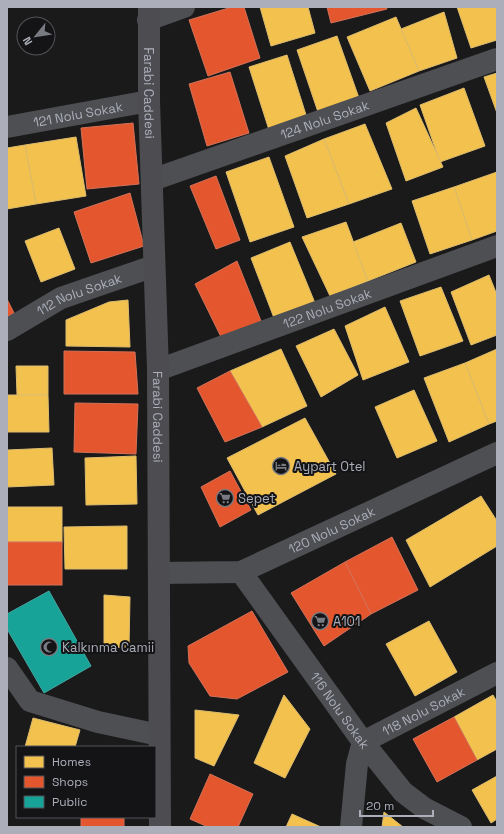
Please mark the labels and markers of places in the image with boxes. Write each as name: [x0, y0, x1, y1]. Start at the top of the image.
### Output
hotel icon: Aypart Otel: [271, 456, 291, 476]
place label: Aypart Otel: [294, 458, 366, 475]
supermarket icon: Sepet: [215, 488, 235, 508]
place label: Sepet: [238, 490, 275, 507]
supermarket icon: A101: [310, 611, 330, 631]
place label: A101: [333, 613, 360, 630]
mosque icon: Kalkınma Camii: [39, 637, 59, 657]
place label: Kalkınma Camii: [62, 639, 154, 656]

